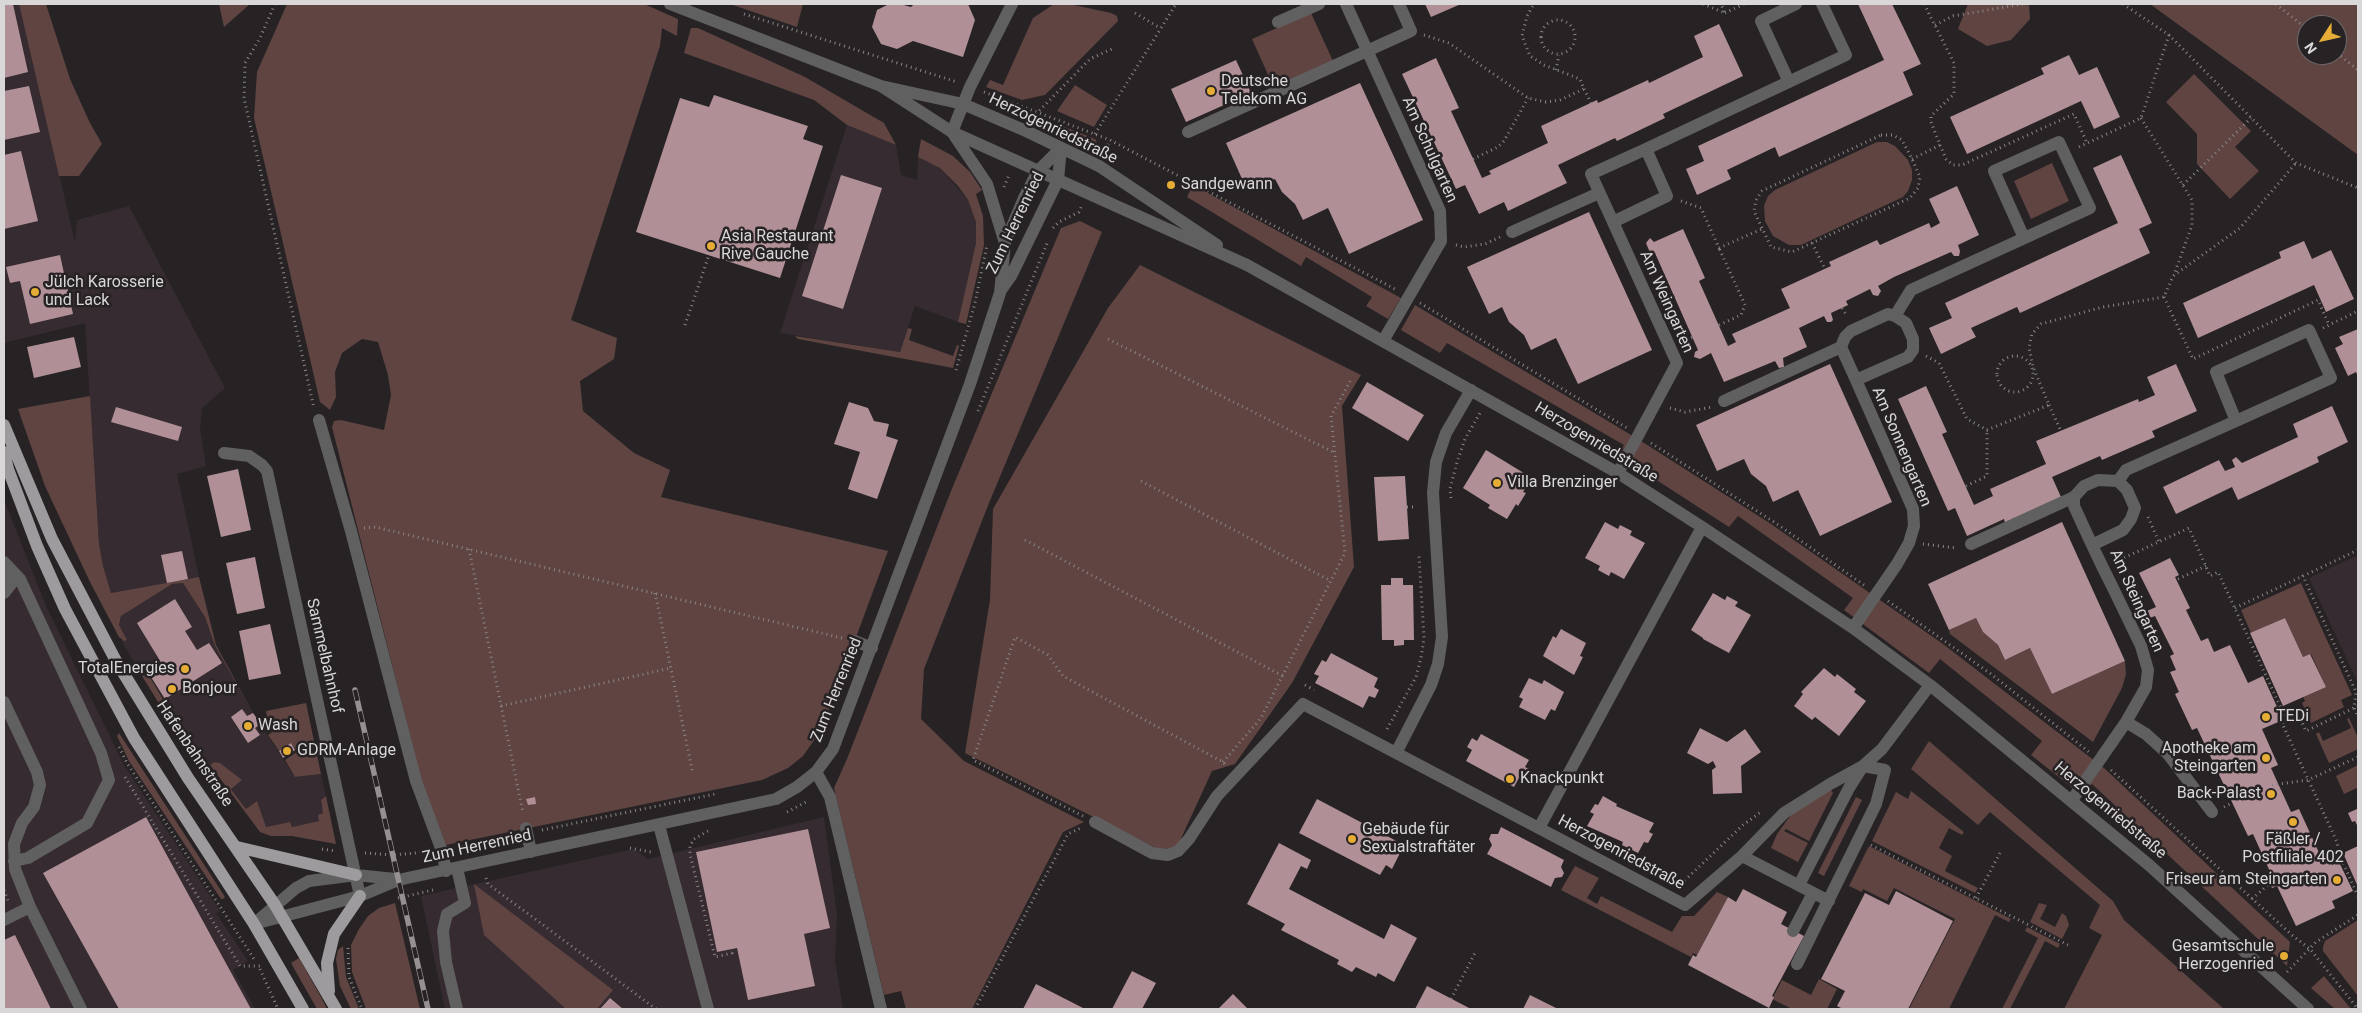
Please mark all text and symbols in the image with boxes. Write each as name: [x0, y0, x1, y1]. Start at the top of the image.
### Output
north arrow: [2297, 15, 2347, 65]
text: N: [2301, 39, 2320, 57]
place label: Deutsche Telekom AG: [1221, 72, 1307, 110]
marker: Deutsche Telekom AG: [1205, 85, 1217, 97]
street label: Herzogenriedstraße: [986, 90, 1120, 168]
street label: Am Schulgarten: [1397, 94, 1461, 206]
street label: Zum Herrenried: [983, 169, 1049, 277]
place label: Sandgewann: [1181, 175, 1273, 195]
marker: Sandgewann: [1165, 179, 1177, 191]
place label: Asia Restaurant Rive Gauche: [721, 227, 834, 265]
marker: Asia Restaurant Rive Gauche: [705, 240, 717, 252]
street label: Am Weingarten: [1635, 248, 1697, 356]
place label: Jülch Karosserie und Lack: [45, 273, 164, 311]
marker: Jülch Karosserie und Lack: [29, 286, 41, 298]
street label: Am Sonnengarten: [1867, 384, 1935, 510]
street label: Herzogenriedstraße: [1531, 399, 1661, 487]
place label: Villa Brenzinger: [1507, 473, 1618, 493]
marker: Villa Brenzinger: [1491, 477, 1503, 489]
street label: Am Steingarten: [2105, 547, 2167, 655]
street label: Sammelbahnhof: [301, 597, 347, 715]
street label: Zum Herrenried: [807, 635, 867, 745]
place label: TotalEnergies: [78, 659, 175, 679]
marker: TotalEnergies: [179, 663, 191, 675]
place label: Bonjour: [182, 679, 237, 699]
marker: Bonjour: [166, 683, 178, 695]
street label: Hafenbahnstraße: [152, 697, 236, 811]
place label: TEDi: [2276, 707, 2309, 727]
marker: TEDi: [2260, 711, 2272, 723]
place label: Wash: [258, 716, 298, 736]
marker: Wash: [242, 720, 254, 732]
place label: Apotheke am Steingarten: [2162, 739, 2256, 777]
place label: GDRM-Anlage: [297, 741, 396, 761]
marker: GDRM-Anlage: [281, 745, 293, 757]
marker: Apotheke am Steingarten: [2260, 752, 2272, 764]
street label: Herzogenriedstraße: [2050, 758, 2170, 864]
place label: Knackpunkt: [1520, 769, 1604, 789]
marker: Knackpunkt: [1504, 773, 1516, 785]
place label: Back-Palast: [2177, 784, 2261, 804]
marker: Back-Palast: [2265, 788, 2277, 800]
street label: Herzogenriedstraße: [1554, 811, 1688, 895]
marker: Fäßler / Postfiliale 402: [2287, 816, 2299, 828]
place label: Gebäude für Sexualstraftäter: [1362, 820, 1475, 858]
street label: Zum Herrenried: [421, 826, 533, 868]
place label: Fäßler / Postfiliale 402: [2242, 830, 2344, 868]
marker: Gebäude für Sexualstraftäter: [1346, 833, 1358, 845]
place label: Friseur am Steingarten: [2165, 870, 2327, 890]
marker: Friseur am Steingarten: [2331, 874, 2343, 886]
place label: Gesamtschule Herzogenried: [2172, 937, 2274, 975]
marker: Gesamtschule Herzogenried: [2278, 950, 2290, 962]

